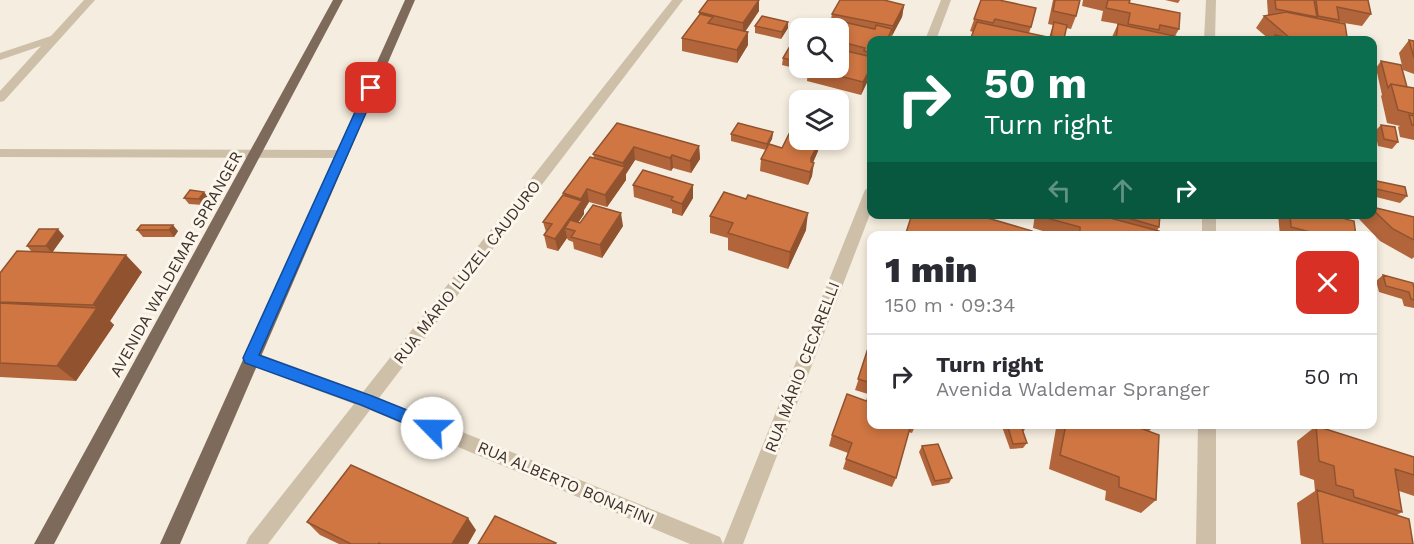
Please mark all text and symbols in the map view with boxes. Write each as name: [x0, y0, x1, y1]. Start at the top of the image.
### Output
map controls: [789, 18, 849, 150]
button: search: [789, 18, 849, 78]
text: 50 m: [984, 59, 1087, 108]
icon: right: [885, 60, 963, 138]
pin: [345, 62, 396, 113]
icon: arrive: [354, 71, 387, 104]
button: layers: [789, 90, 849, 150]
text: Turn right: [984, 109, 1113, 141]
street label: AVENIDA WALDEMAR SPRANGER: [106, 148, 246, 380]
icon: left: [1043, 174, 1076, 207]
icon: ahead: [1106, 174, 1139, 207]
icon: right: [1169, 174, 1202, 207]
street label: RUA MÁRIO LUZEL CAUDURO: [390, 177, 544, 367]
text: 1 min: [885, 249, 978, 291]
button: close: [1296, 251, 1359, 314]
street label: RUA MÁRIO CECARELLI: [761, 279, 843, 455]
text: 150 m · 09:34: [885, 293, 1016, 317]
text: Turn right: [936, 352, 1043, 377]
icon: right: [885, 360, 918, 393]
text: 50 m: [1304, 364, 1359, 389]
text: Avenida Waldemar Spranger: [936, 377, 1210, 401]
position arrow: [400, 396, 464, 460]
street label: RUA ALBERTO BONAFINI: [475, 437, 657, 529]

